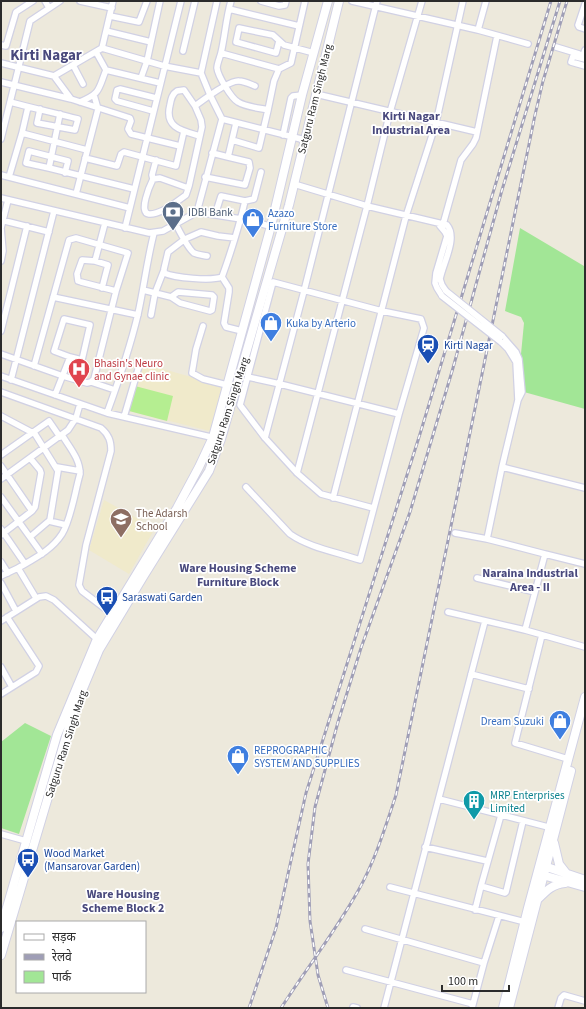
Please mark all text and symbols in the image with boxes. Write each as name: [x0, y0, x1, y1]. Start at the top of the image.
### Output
street label: Satguru Ram Singh Marg: [294, 42, 336, 155]
district label: Kirti Nagar: [10, 45, 82, 66]
district label: Kirti Nagar Industrial Area: [372, 108, 450, 139]
bank icon: IDBI Bank: [160, 199, 186, 232]
place label: IDBI Bank: [188, 205, 233, 220]
shop icon: Azazo Furniture Store: [240, 206, 266, 239]
place label: Azazo Furniture Store: [268, 206, 338, 234]
shop icon: Kuka by Arterio: [258, 310, 284, 343]
place label: Kuka by Arterio: [286, 316, 356, 331]
station icon: Kirti Nagar: [415, 332, 441, 365]
place label: Kirti Nagar: [444, 338, 493, 353]
street label: Satguru Ram Singh Marg: [203, 355, 253, 467]
hospital icon: Bhasin's Neuro and Gynae clinic: [66, 356, 92, 389]
place label: Bhasin's Neuro and Gynae clinic: [94, 356, 169, 384]
school or university icon: The Adarsh School: [108, 506, 134, 539]
place label: The Adarsh School: [136, 506, 188, 534]
district label: Ware Housing Scheme Furniture Block: [180, 560, 296, 591]
district label: Naraina Industrial Area - II: [482, 565, 578, 596]
bus stop icon: Saraswati Garden: [94, 584, 120, 617]
place label: Saraswati Garden: [122, 590, 203, 605]
street label: Satguru Ram Singh Marg: [41, 688, 91, 800]
shop icon: Dream Suzuki: [547, 708, 573, 741]
place label: Dream Suzuki: [481, 714, 544, 729]
shop icon: REPROGRAPHIC SYSTEM AND SUPPLIES: [225, 743, 251, 776]
place label: REPROGRAPHIC SYSTEM AND SUPPLIES: [254, 743, 360, 771]
building icon: MRP Enterprises Limited: [461, 788, 487, 821]
place label: MRP Enterprises Limited: [490, 788, 565, 816]
bus stop icon: Wood Market (Mansarovar Garden): [15, 846, 41, 879]
place label: Wood Market (Mansarovar Garden): [44, 846, 140, 874]
district label: Ware Housing Scheme Block 2: [82, 886, 164, 917]
legend: [16, 921, 146, 993]
text: सड़क: [52, 929, 77, 946]
text: रेलवे: [52, 949, 72, 966]
scale bar: [442, 967, 509, 993]
text: पार्क: [52, 969, 72, 986]
text: 100 m: [448, 973, 478, 990]

